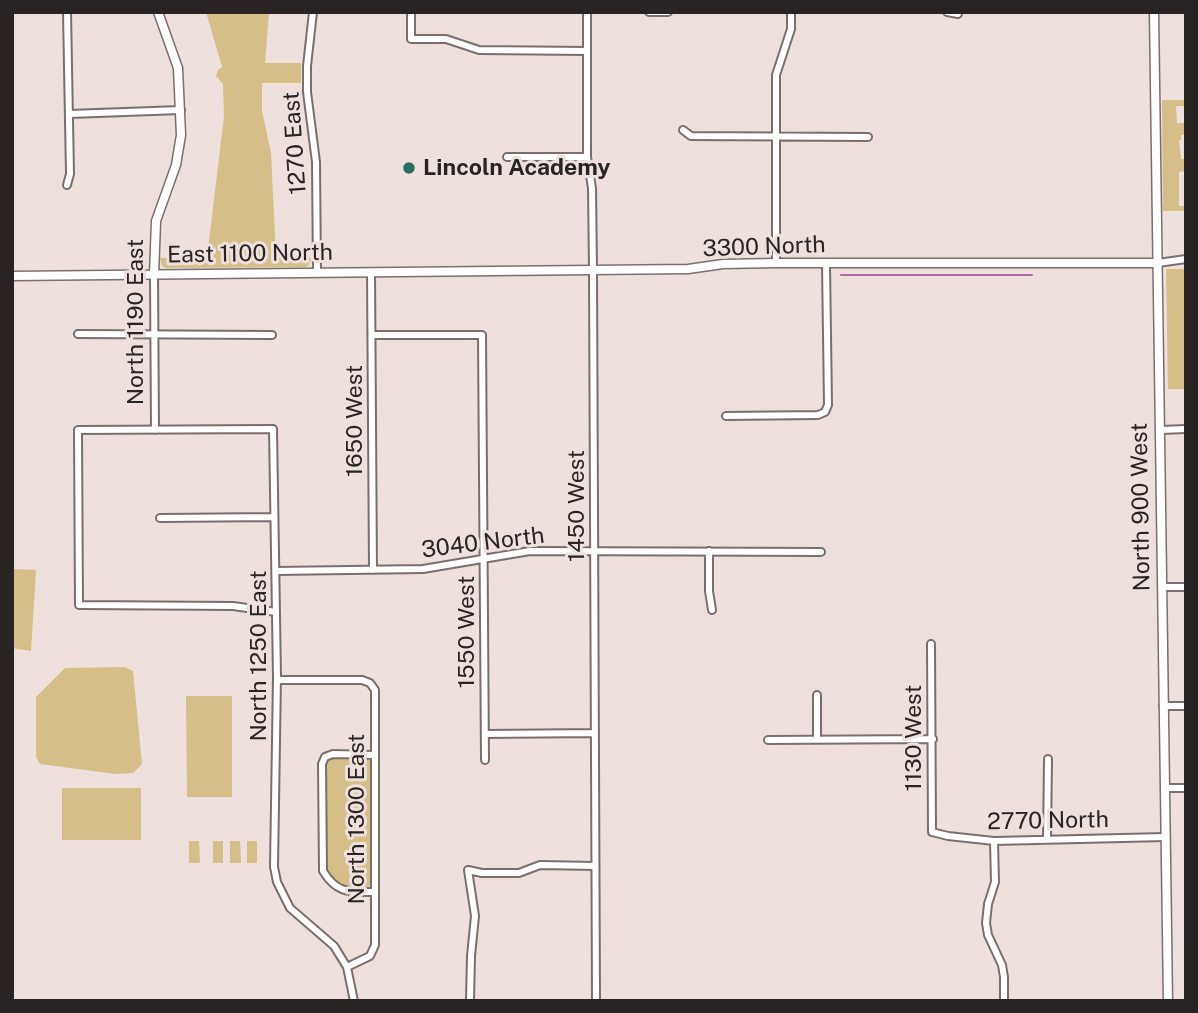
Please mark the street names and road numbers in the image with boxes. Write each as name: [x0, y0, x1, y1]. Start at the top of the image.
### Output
street label: 1270 East: [278, 91, 312, 195]
street label: 3300 North: [702, 231, 826, 263]
street label: North 1190 East: [122, 239, 150, 405]
street label: East 1100 North: [167, 239, 333, 269]
street label: 1650 West: [341, 365, 369, 477]
street label: North 900 West: [1126, 422, 1156, 592]
street label: 1450 West: [563, 450, 591, 562]
street label: 3040 North: [420, 522, 546, 564]
street label: North 1250 East: [245, 570, 273, 742]
street label: 1550 West: [453, 576, 481, 688]
street label: 1130 West: [900, 685, 928, 791]
street label: North 1300 East: [343, 734, 371, 904]
street label: 2770 North: [987, 806, 1109, 836]

